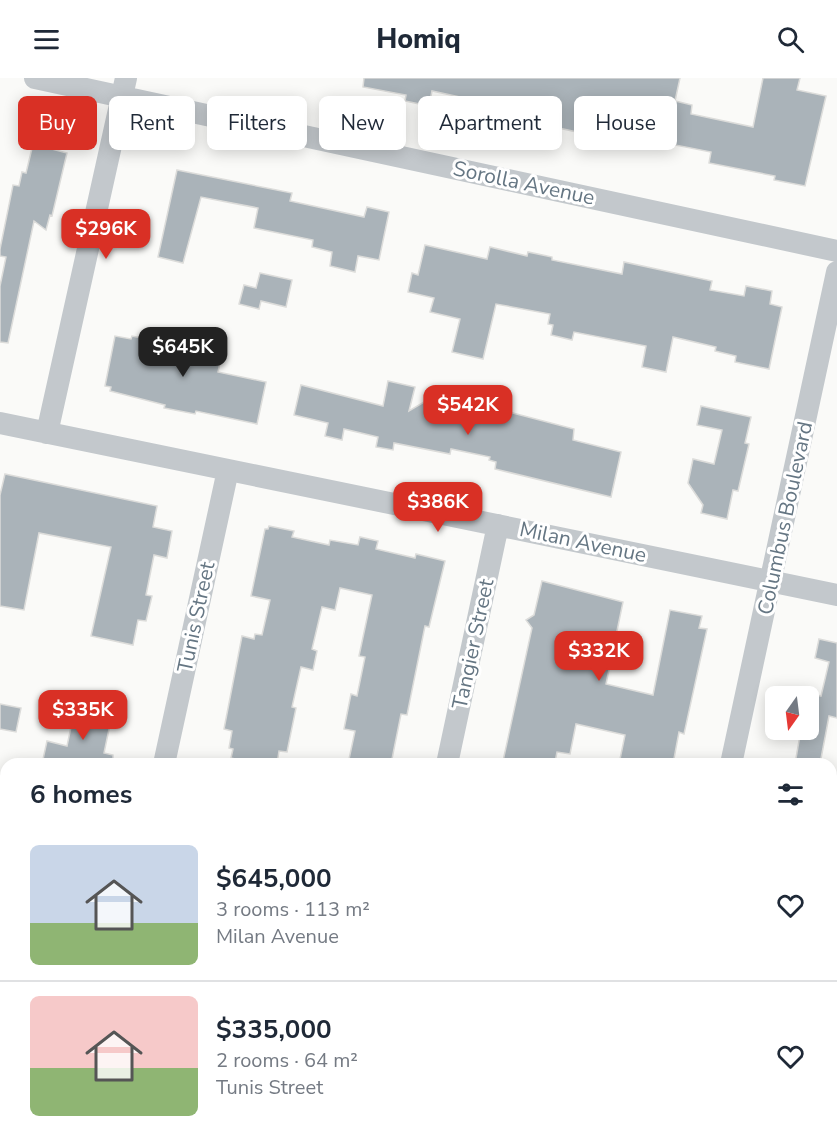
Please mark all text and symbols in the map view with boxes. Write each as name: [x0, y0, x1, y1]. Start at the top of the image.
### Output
text: Homiq: [376, 21, 461, 58]
icon: menu: [30, 23, 63, 56]
icon: search: [774, 23, 807, 56]
chip: Buy: [18, 96, 97, 150]
chip: Rent: [109, 96, 195, 150]
chip: Filters: [207, 96, 307, 150]
chip: New: [319, 96, 406, 150]
chip: Apartment: [418, 96, 562, 150]
chip: House: [574, 96, 677, 150]
street label: Sorolla Avenue: [451, 154, 597, 212]
pin: $296K: [64, 209, 148, 260]
text: $296K: [75, 215, 137, 242]
pin: $645K: [141, 327, 225, 378]
text: $645K: [152, 333, 214, 360]
pin: $542K: [426, 385, 510, 436]
text: $542K: [437, 391, 499, 418]
street label: Columbus Boulevard: [751, 419, 819, 617]
pin: $386K: [396, 482, 480, 533]
text: $386K: [407, 488, 469, 515]
street label: Milan Avenue: [517, 515, 649, 569]
street label: Tunis Street: [171, 558, 222, 675]
street label: Tangier Street: [446, 576, 501, 712]
pin: $332K: [557, 631, 641, 682]
text: $332K: [568, 637, 630, 664]
north arrow: [765, 686, 819, 740]
map controls: [765, 686, 819, 740]
pin: $335K: [41, 690, 125, 741]
text: $335K: [52, 696, 114, 723]
text: 6 homes: [30, 777, 132, 812]
icon: filters: [774, 778, 807, 811]
text: $645,000: [216, 861, 332, 896]
icon: home: [78, 869, 150, 941]
icon: heart: [774, 889, 807, 922]
text: 3 rooms · 113 m²: [216, 896, 370, 923]
text: Milan Avenue: [216, 923, 339, 950]
text: $335,000: [216, 1012, 332, 1047]
icon: home: [78, 1020, 150, 1092]
icon: heart: [774, 1040, 807, 1073]
text: 2 rooms · 64 m²: [216, 1047, 358, 1074]
text: Tunis Street: [216, 1074, 323, 1101]

